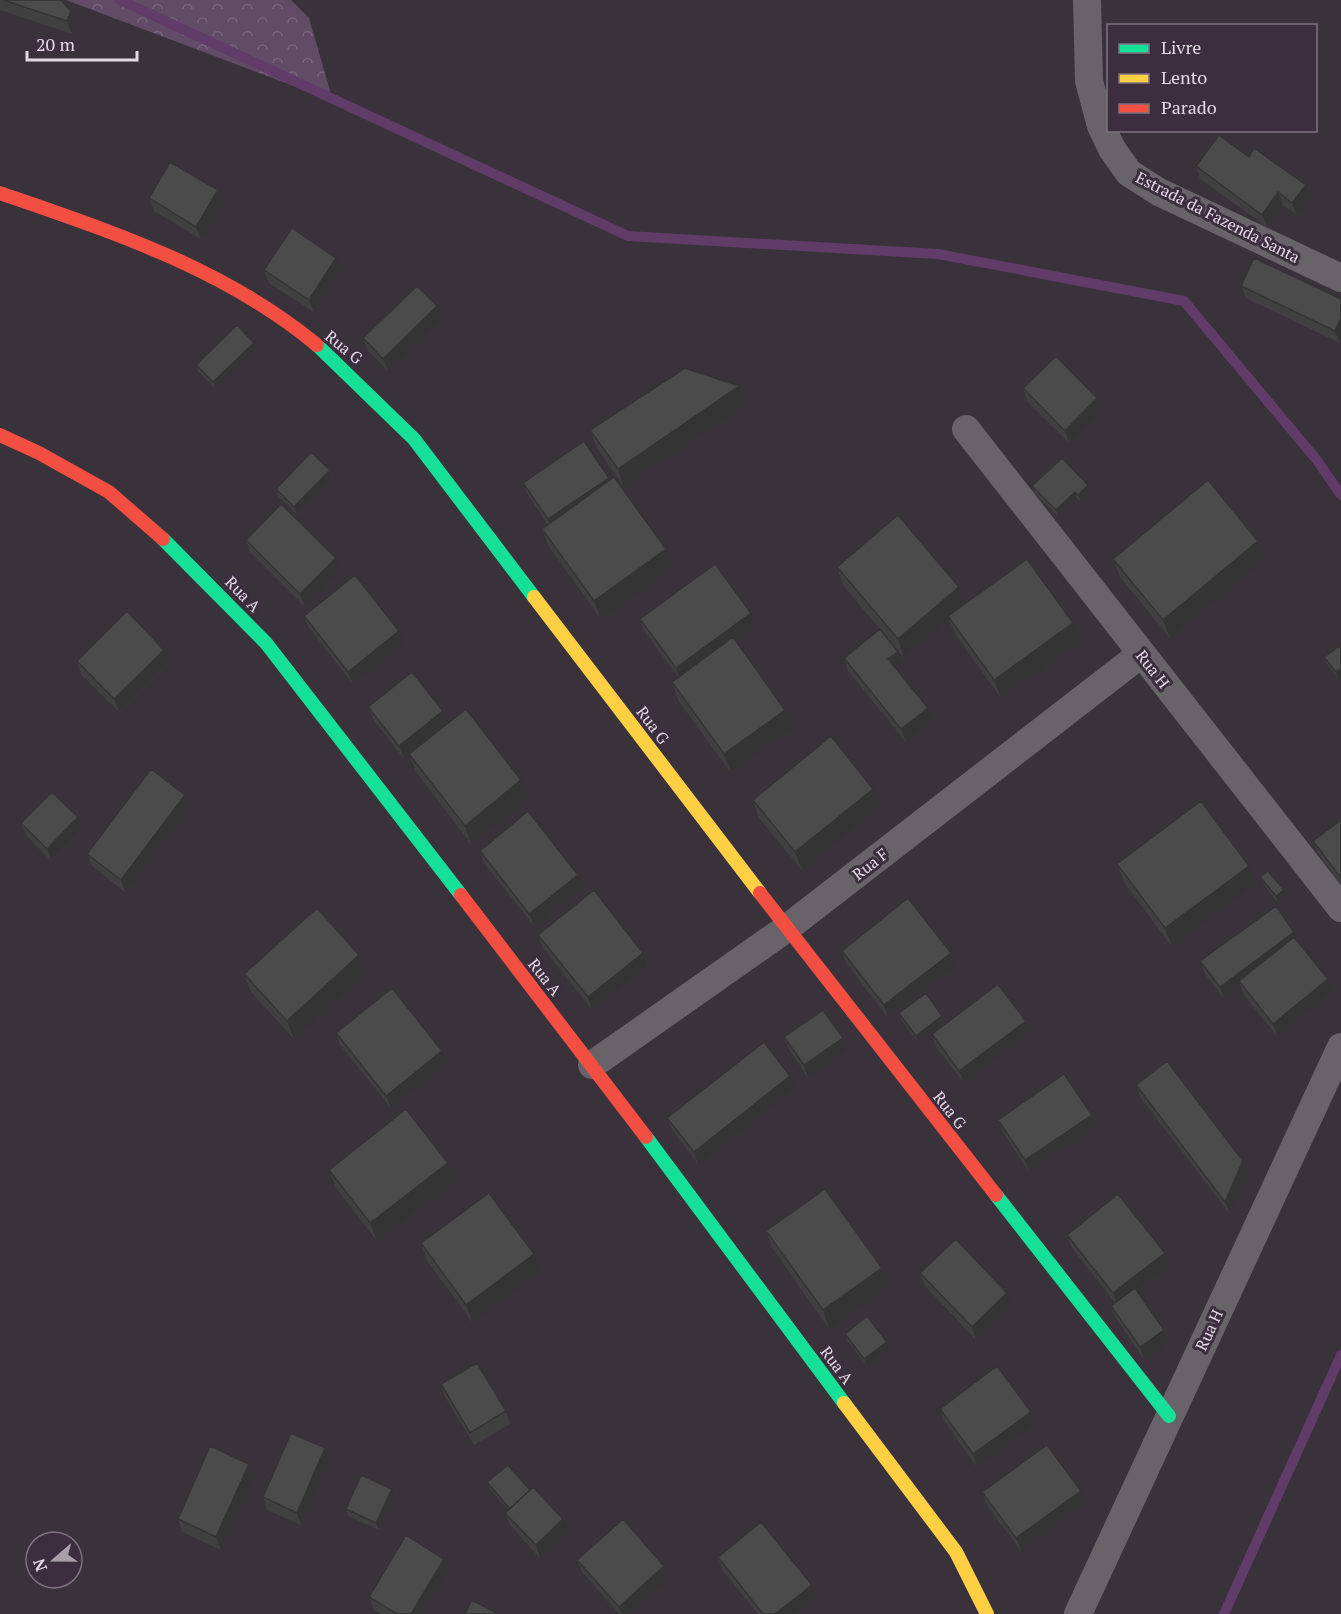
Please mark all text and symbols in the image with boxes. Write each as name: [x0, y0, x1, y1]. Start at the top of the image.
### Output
scale bar: [27, 24, 136, 62]
legend: [1107, 24, 1317, 132]
text: 20 m: [36, 32, 76, 56]
text: Livre: [1161, 35, 1201, 59]
text: Lento: [1161, 65, 1207, 89]
text: Parado: [1161, 95, 1217, 119]
street label: Estrada da Fazenda Santa: [1132, 166, 1304, 268]
street label: Rua G: [321, 325, 367, 369]
street label: Rua A: [221, 571, 266, 617]
street label: Rua H: [1131, 645, 1175, 693]
street label: Rua G: [631, 701, 675, 749]
street label: Rua F: [847, 843, 893, 885]
street label: Rua A: [523, 954, 567, 1000]
street label: Rua G: [928, 1087, 972, 1133]
street label: Rua H: [1190, 1306, 1228, 1354]
street label: Rua A: [816, 1342, 858, 1388]
north arrow: [24, 1530, 84, 1590]
text: N: [27, 1556, 52, 1575]

